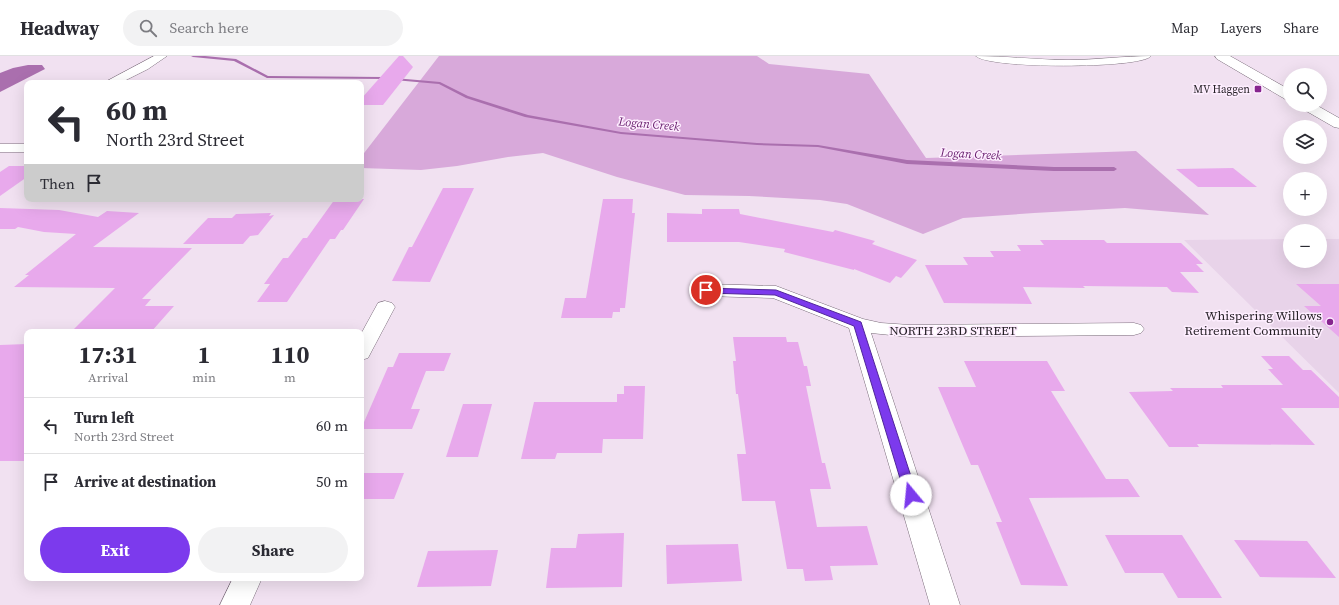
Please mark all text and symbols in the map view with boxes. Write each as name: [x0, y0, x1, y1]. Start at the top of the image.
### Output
search box: [123, 10, 403, 46]
text: Headway: [20, 15, 99, 41]
icon: search: [137, 17, 159, 39]
text: Search here: [169, 17, 249, 38]
text: Map: [1171, 18, 1198, 38]
text: Layers: [1220, 18, 1262, 38]
text: Share: [1284, 18, 1319, 38]
map controls: [1283, 68, 1327, 268]
button: search: [1283, 68, 1327, 112]
place label: MV Haggen: [1193, 82, 1250, 97]
marker: MV Haggen: [1253, 84, 1263, 94]
text: 60 m: [106, 91, 168, 129]
icon: left: [40, 96, 92, 148]
water label: Logan Creek: [617, 113, 680, 135]
button: layers: [1283, 120, 1327, 164]
text: North 23rd Street: [106, 127, 244, 152]
water label: Logan Creek: [939, 144, 1002, 164]
icon: arrive: [83, 172, 105, 194]
button: +: [1283, 172, 1327, 216]
text: Then: [40, 173, 75, 194]
button: −: [1283, 224, 1327, 268]
pin: [689, 273, 723, 307]
icon: arrive: [695, 279, 717, 301]
place label: Whispering Willows Retirement Community: [1185, 307, 1322, 339]
marker: Whispering Willows Retirement Community: [1325, 317, 1335, 327]
street label: NORTH 23RD STREET: [889, 322, 1017, 339]
text: 17:31: [79, 338, 138, 371]
text: 1: [198, 338, 211, 371]
text: 110: [270, 338, 309, 371]
text: Arrival: [88, 369, 128, 386]
text: min: [192, 369, 216, 386]
text: m: [284, 369, 296, 386]
text: Turn left: [74, 407, 134, 428]
icon: left: [40, 415, 62, 437]
text: 60 m: [316, 415, 348, 436]
text: North 23rd Street: [74, 428, 174, 445]
icon: arrive: [40, 471, 62, 493]
text: Arrive at destination: [74, 471, 216, 492]
text: 50 m: [316, 471, 348, 492]
position arrow: [890, 474, 932, 516]
button: Exit: [40, 527, 190, 573]
button: Share: [198, 527, 348, 573]

